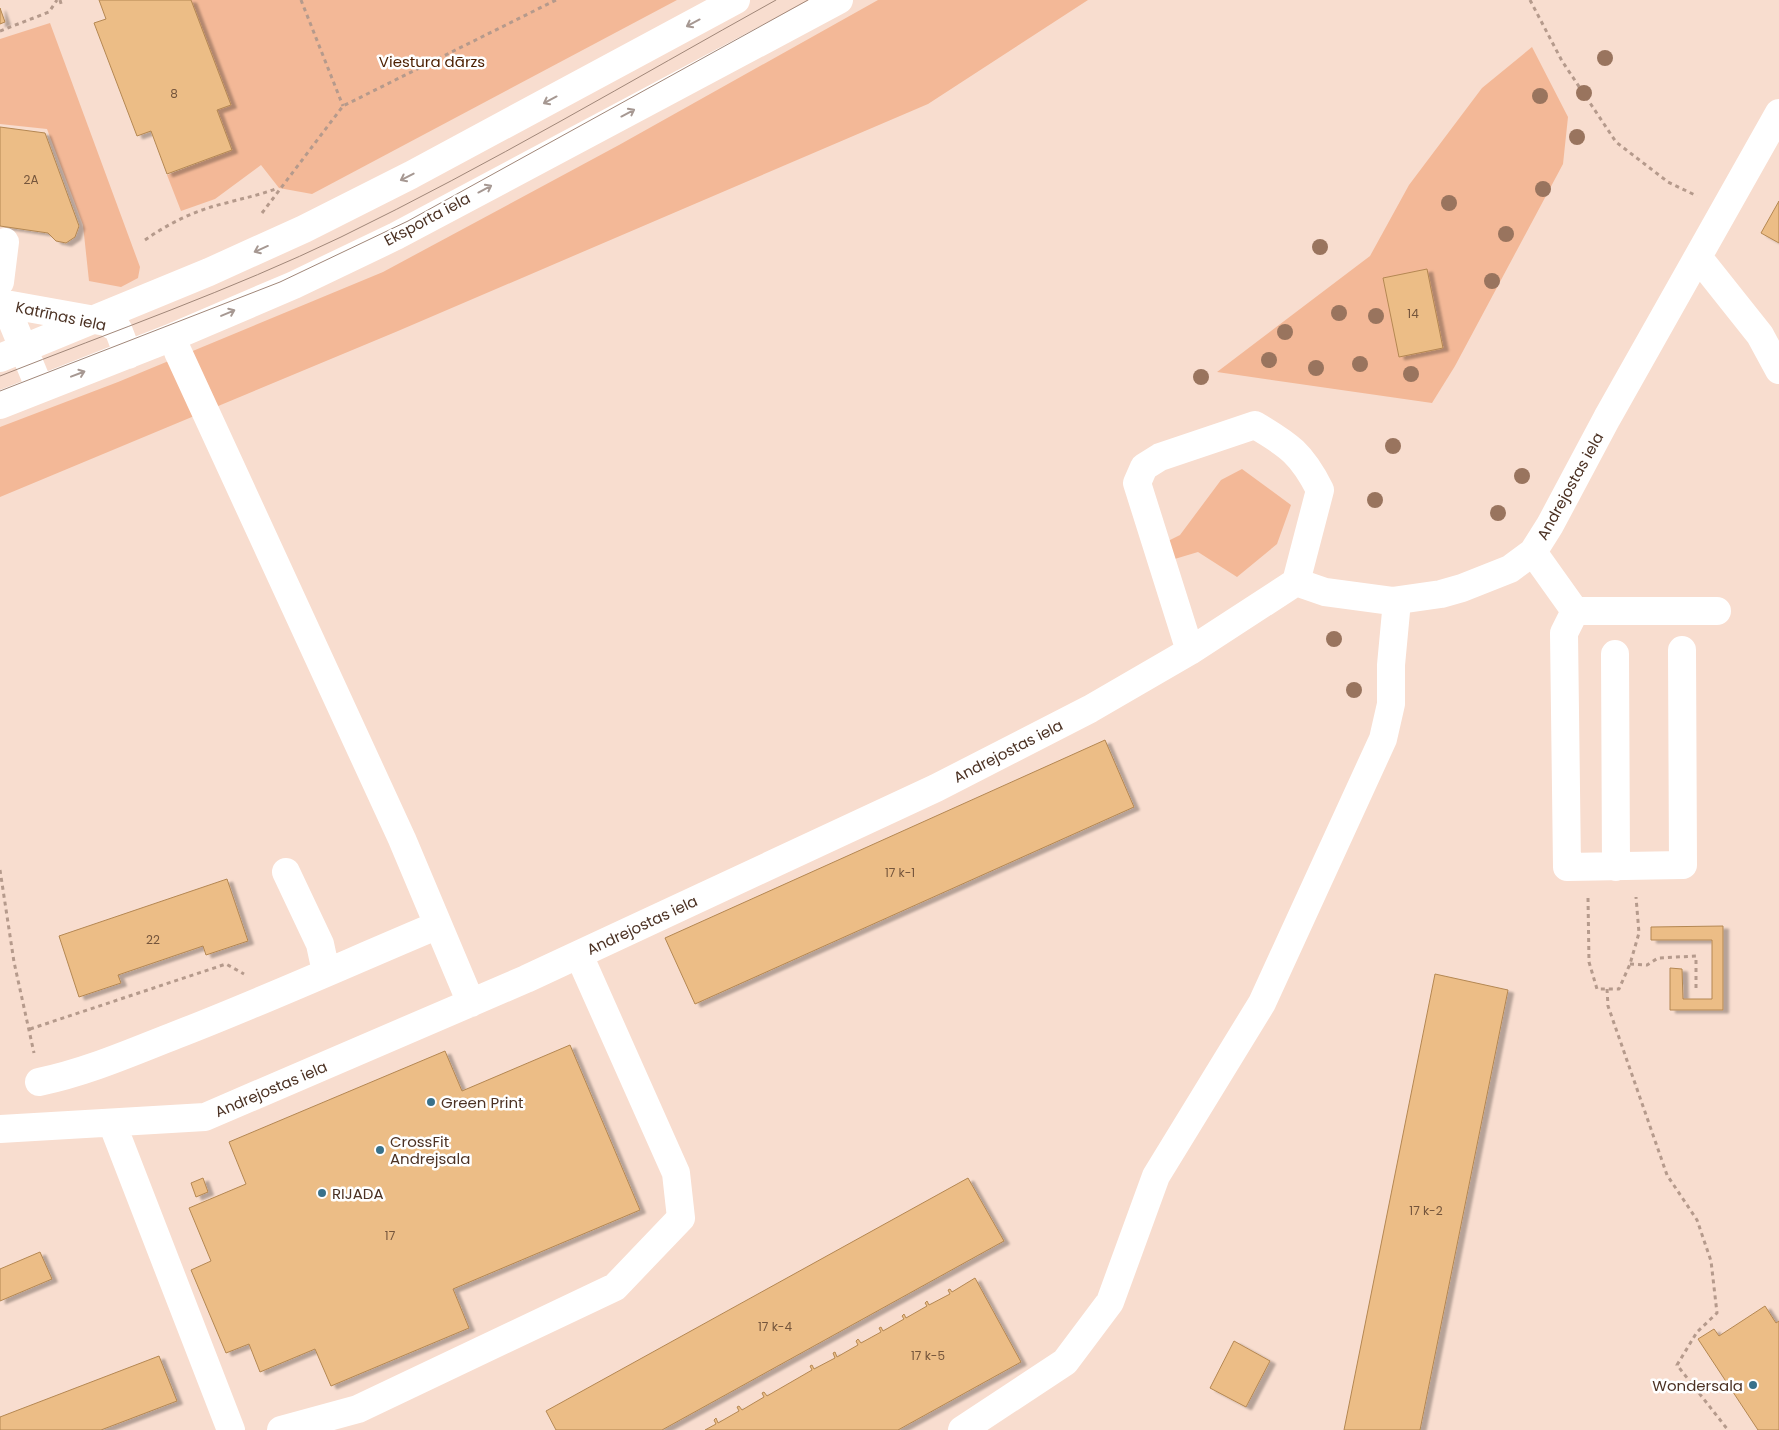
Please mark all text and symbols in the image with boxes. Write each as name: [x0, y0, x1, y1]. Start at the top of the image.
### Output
one-way arrow: [686, 19, 701, 28]
park label: Viestura dārzs: [379, 51, 485, 72]
house number: 8: [170, 85, 178, 102]
one-way arrow: [542, 95, 557, 105]
one-way arrow: [621, 108, 636, 118]
house number: 2A: [24, 171, 39, 188]
one-way arrow: [399, 172, 414, 182]
one-way arrow: [477, 184, 492, 194]
street label: Eksporta iela: [380, 187, 474, 251]
one-way arrow: [254, 244, 269, 254]
street label: Katrīnas iela: [14, 296, 108, 336]
house number: 14: [1407, 305, 1419, 322]
one-way arrow: [220, 308, 235, 318]
one-way arrow: [70, 369, 85, 379]
street label: Andrejostas iela: [1532, 428, 1608, 544]
street label: Andrejostas iela: [950, 714, 1066, 788]
house number: 17 k-1: [885, 864, 915, 881]
street label: Andrejostas iela: [583, 890, 701, 960]
house number: 22: [146, 931, 160, 948]
street label: Andrejostas iela: [212, 1056, 330, 1122]
place label: Green Print: [441, 1092, 524, 1113]
marker: Green Print: [425, 1096, 437, 1108]
place label: CrossFit Andrejsala: [390, 1131, 470, 1169]
marker: CrossFit Andrejsala: [374, 1144, 386, 1156]
place label: RIJADA: [332, 1183, 384, 1204]
marker: RIJADA: [316, 1187, 328, 1199]
house number: 17 k-2: [1409, 1202, 1443, 1219]
house number: 17: [385, 1227, 396, 1244]
house number: 17 k-4: [758, 1318, 792, 1335]
house number: 17 k-5: [911, 1347, 945, 1364]
place label: Wondersala: [1652, 1375, 1743, 1396]
marker: Wondersala: [1747, 1379, 1759, 1391]

